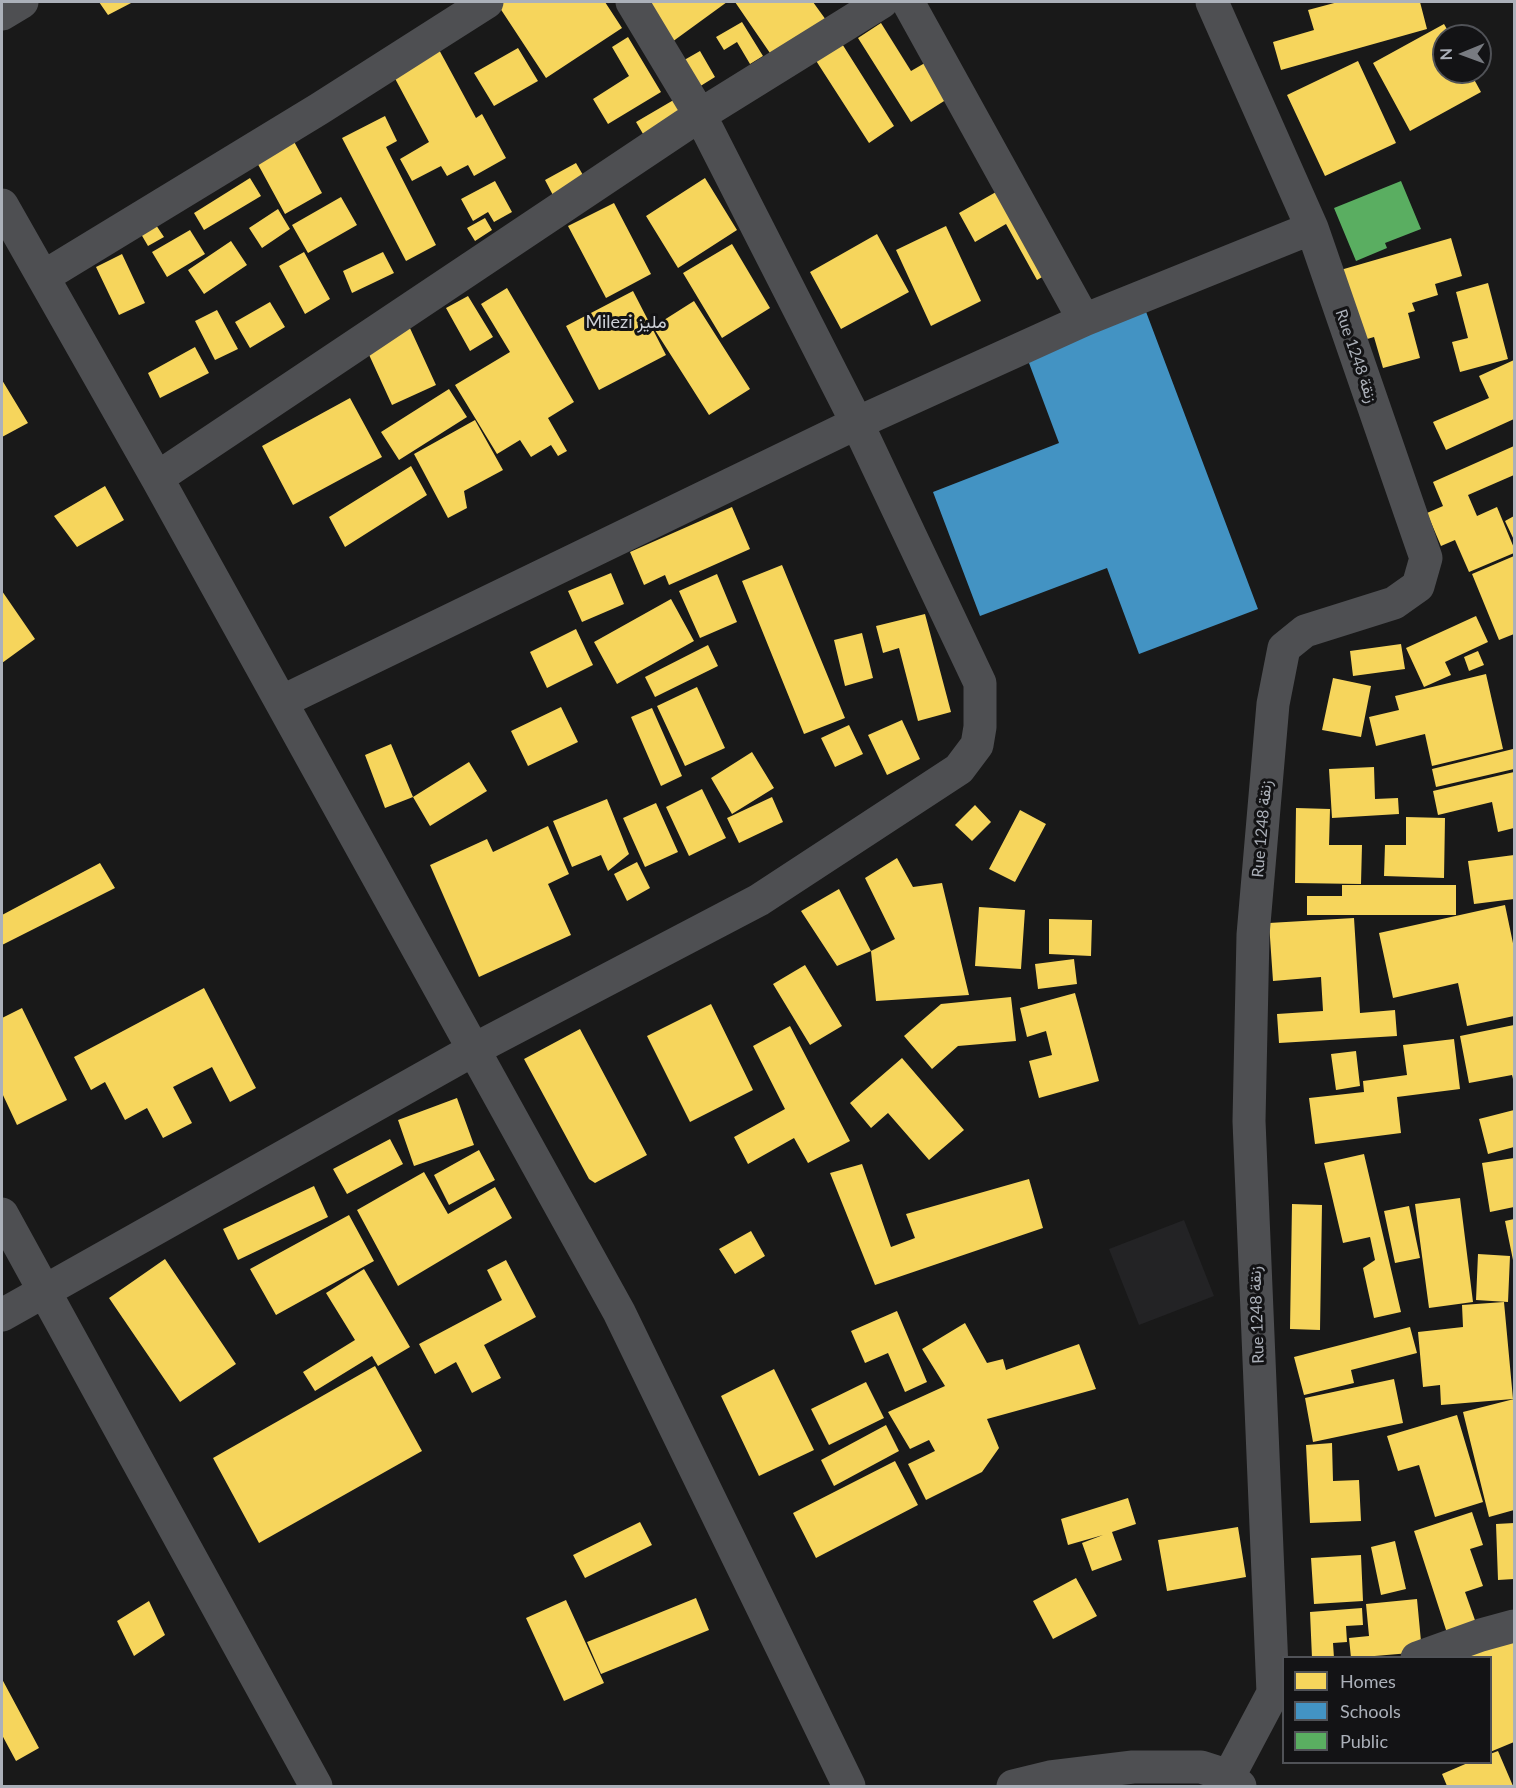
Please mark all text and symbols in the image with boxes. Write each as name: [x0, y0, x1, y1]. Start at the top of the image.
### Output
north arrow: [1432, 24, 1492, 84]
text: N: [1436, 48, 1455, 61]
street label: Rue 1248 زنقة: [1331, 307, 1381, 405]
district label: Milezi مليز: [585, 311, 667, 333]
street label: Rue 1248 زنقة: [1248, 780, 1276, 878]
street label: Rue 1248 زنقة: [1246, 1266, 1268, 1364]
legend: [1282, 1656, 1492, 1764]
text: Homes: [1340, 1670, 1396, 1692]
text: Schools: [1340, 1700, 1401, 1722]
text: Public: [1340, 1730, 1388, 1752]

